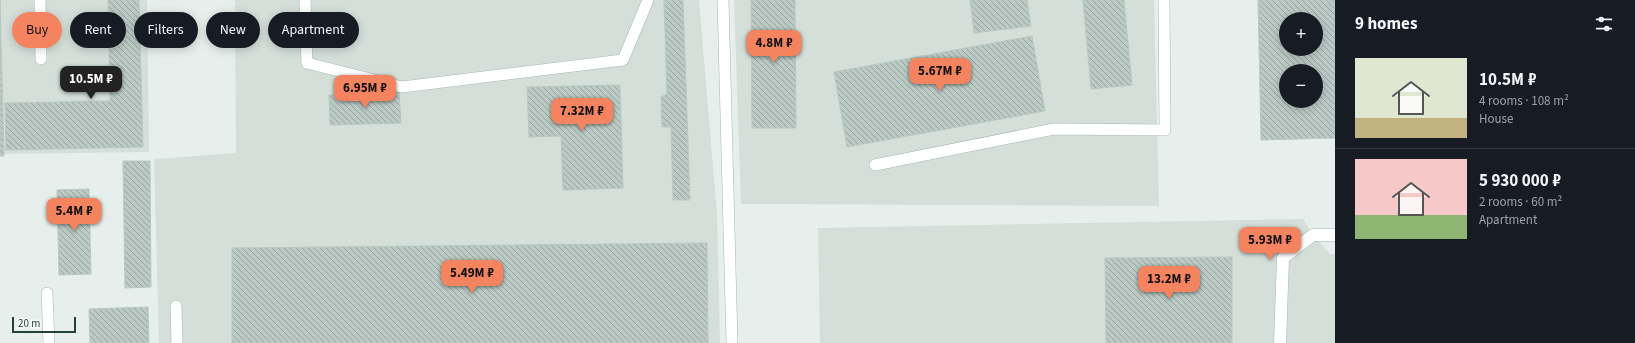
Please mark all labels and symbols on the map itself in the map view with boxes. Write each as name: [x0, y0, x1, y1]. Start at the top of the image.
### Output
pin: 4.8M ₽: [741, 30, 807, 64]
pin: 5.67M ₽: [903, 58, 977, 92]
pin: 10.5M ₽: [54, 66, 128, 100]
pin: 6.95M ₽: [328, 75, 402, 109]
pin: 7.32M ₽: [545, 98, 619, 132]
pin: 5.4M ₽: [41, 198, 107, 232]
pin: 5.93M ₽: [1233, 227, 1307, 261]
pin: 5.49M ₽: [435, 260, 509, 294]
pin: 13.2M ₽: [1132, 266, 1206, 300]
scale bar: [12, 315, 76, 334]

